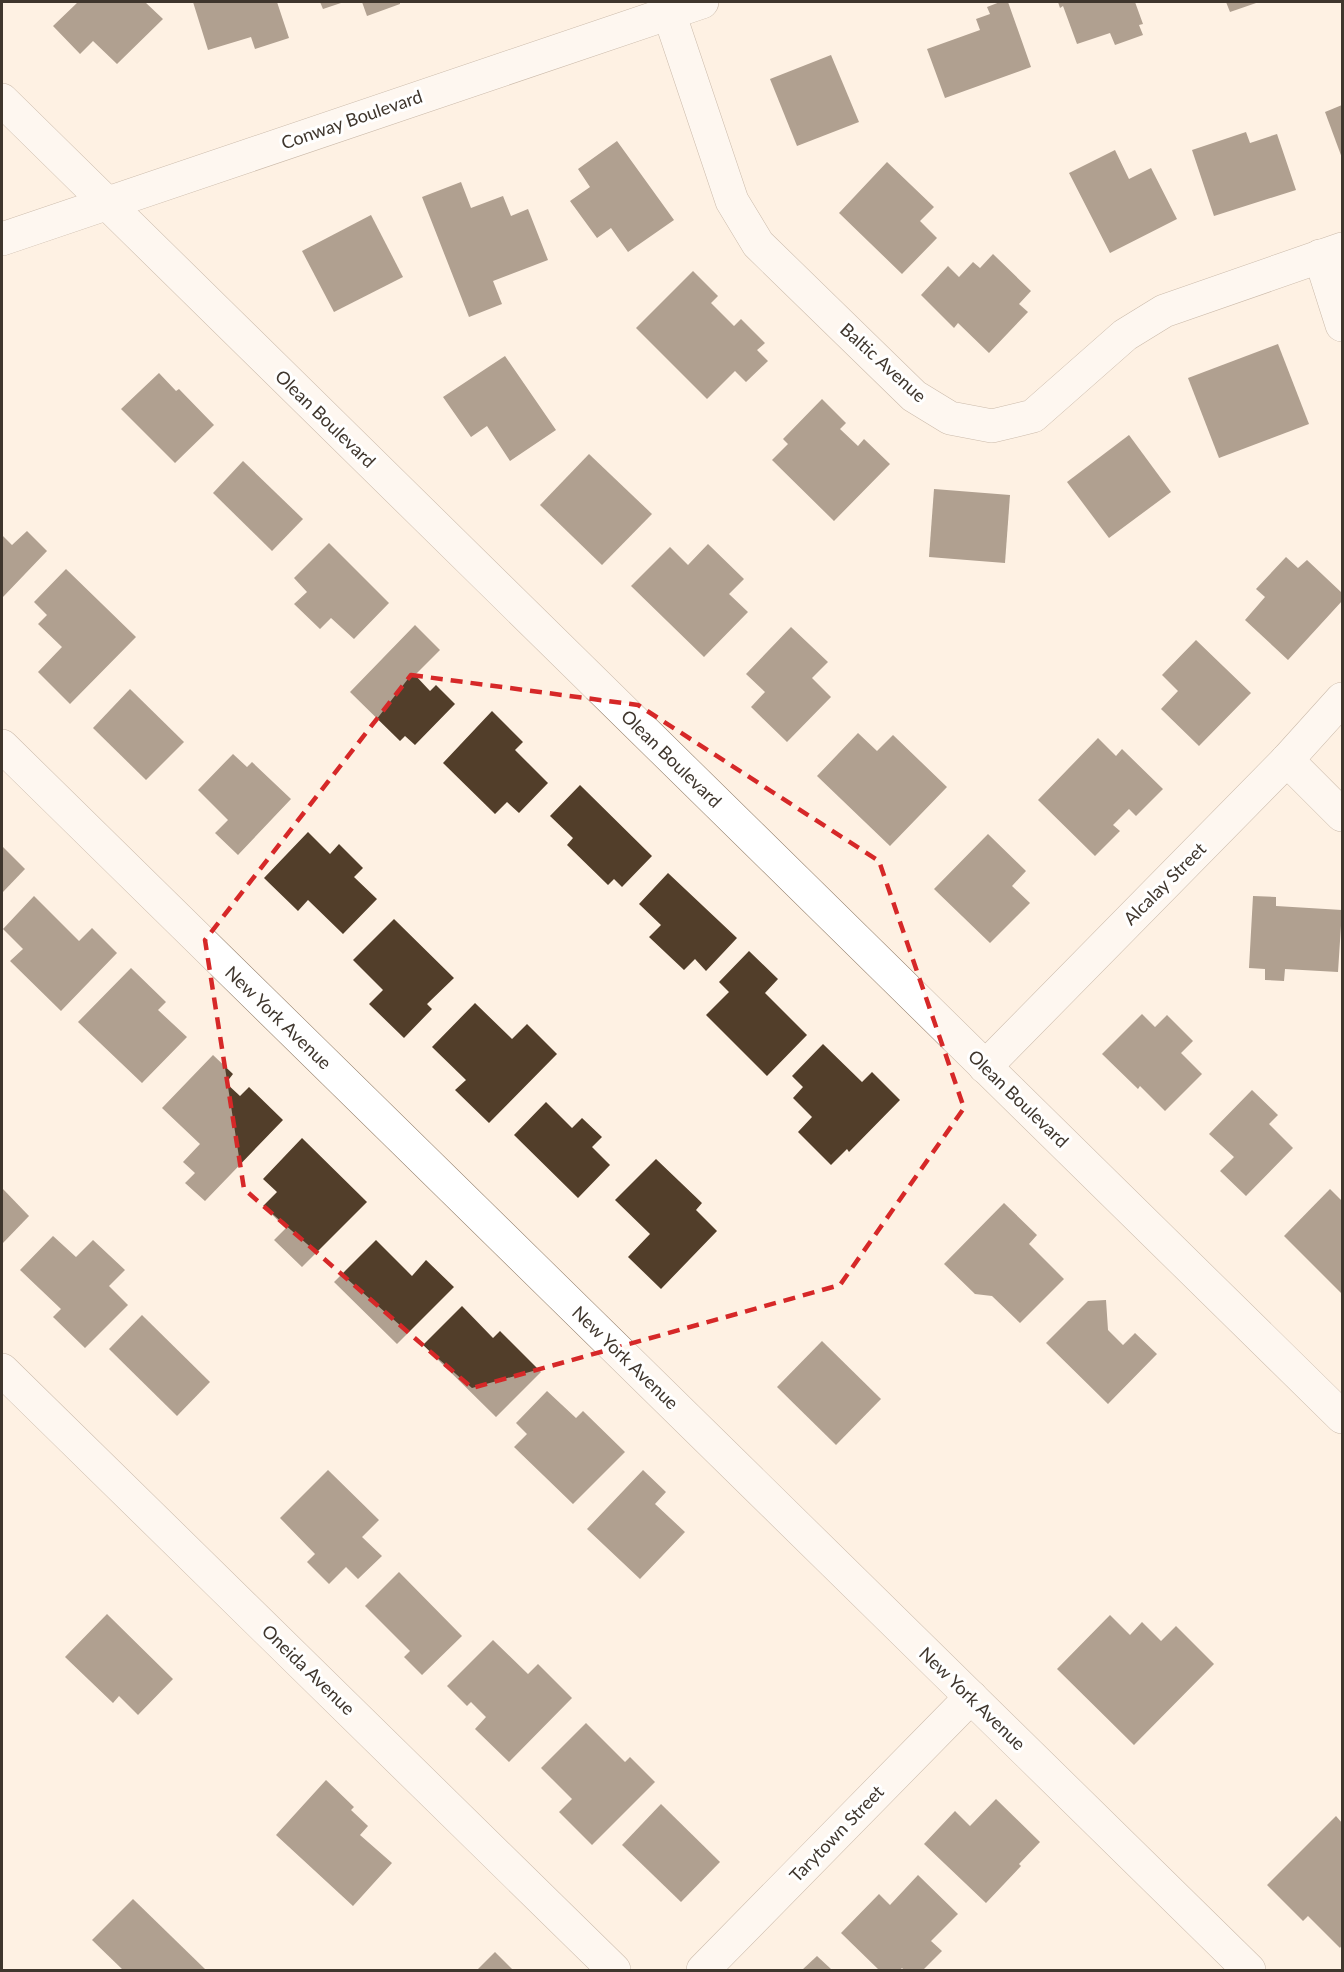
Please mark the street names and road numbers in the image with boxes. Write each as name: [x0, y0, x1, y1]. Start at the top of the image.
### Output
street label: Conway Boulevard: [278, 85, 425, 154]
street label: Baltic Avenue: [836, 318, 931, 407]
street label: Olean Boulevard: [271, 365, 381, 472]
street label: Olean Boulevard: [617, 705, 727, 812]
street label: Alcalay Street: [1118, 837, 1211, 929]
street label: New York Avenue: [221, 961, 336, 1074]
street label: Olean Boulevard: [964, 1045, 1074, 1152]
street label: New York Avenue: [568, 1301, 683, 1414]
street label: Oneida Avenue: [258, 1619, 360, 1719]
street label: New York Avenue: [915, 1642, 1030, 1755]
street label: Tarytown Street: [785, 1780, 888, 1886]

